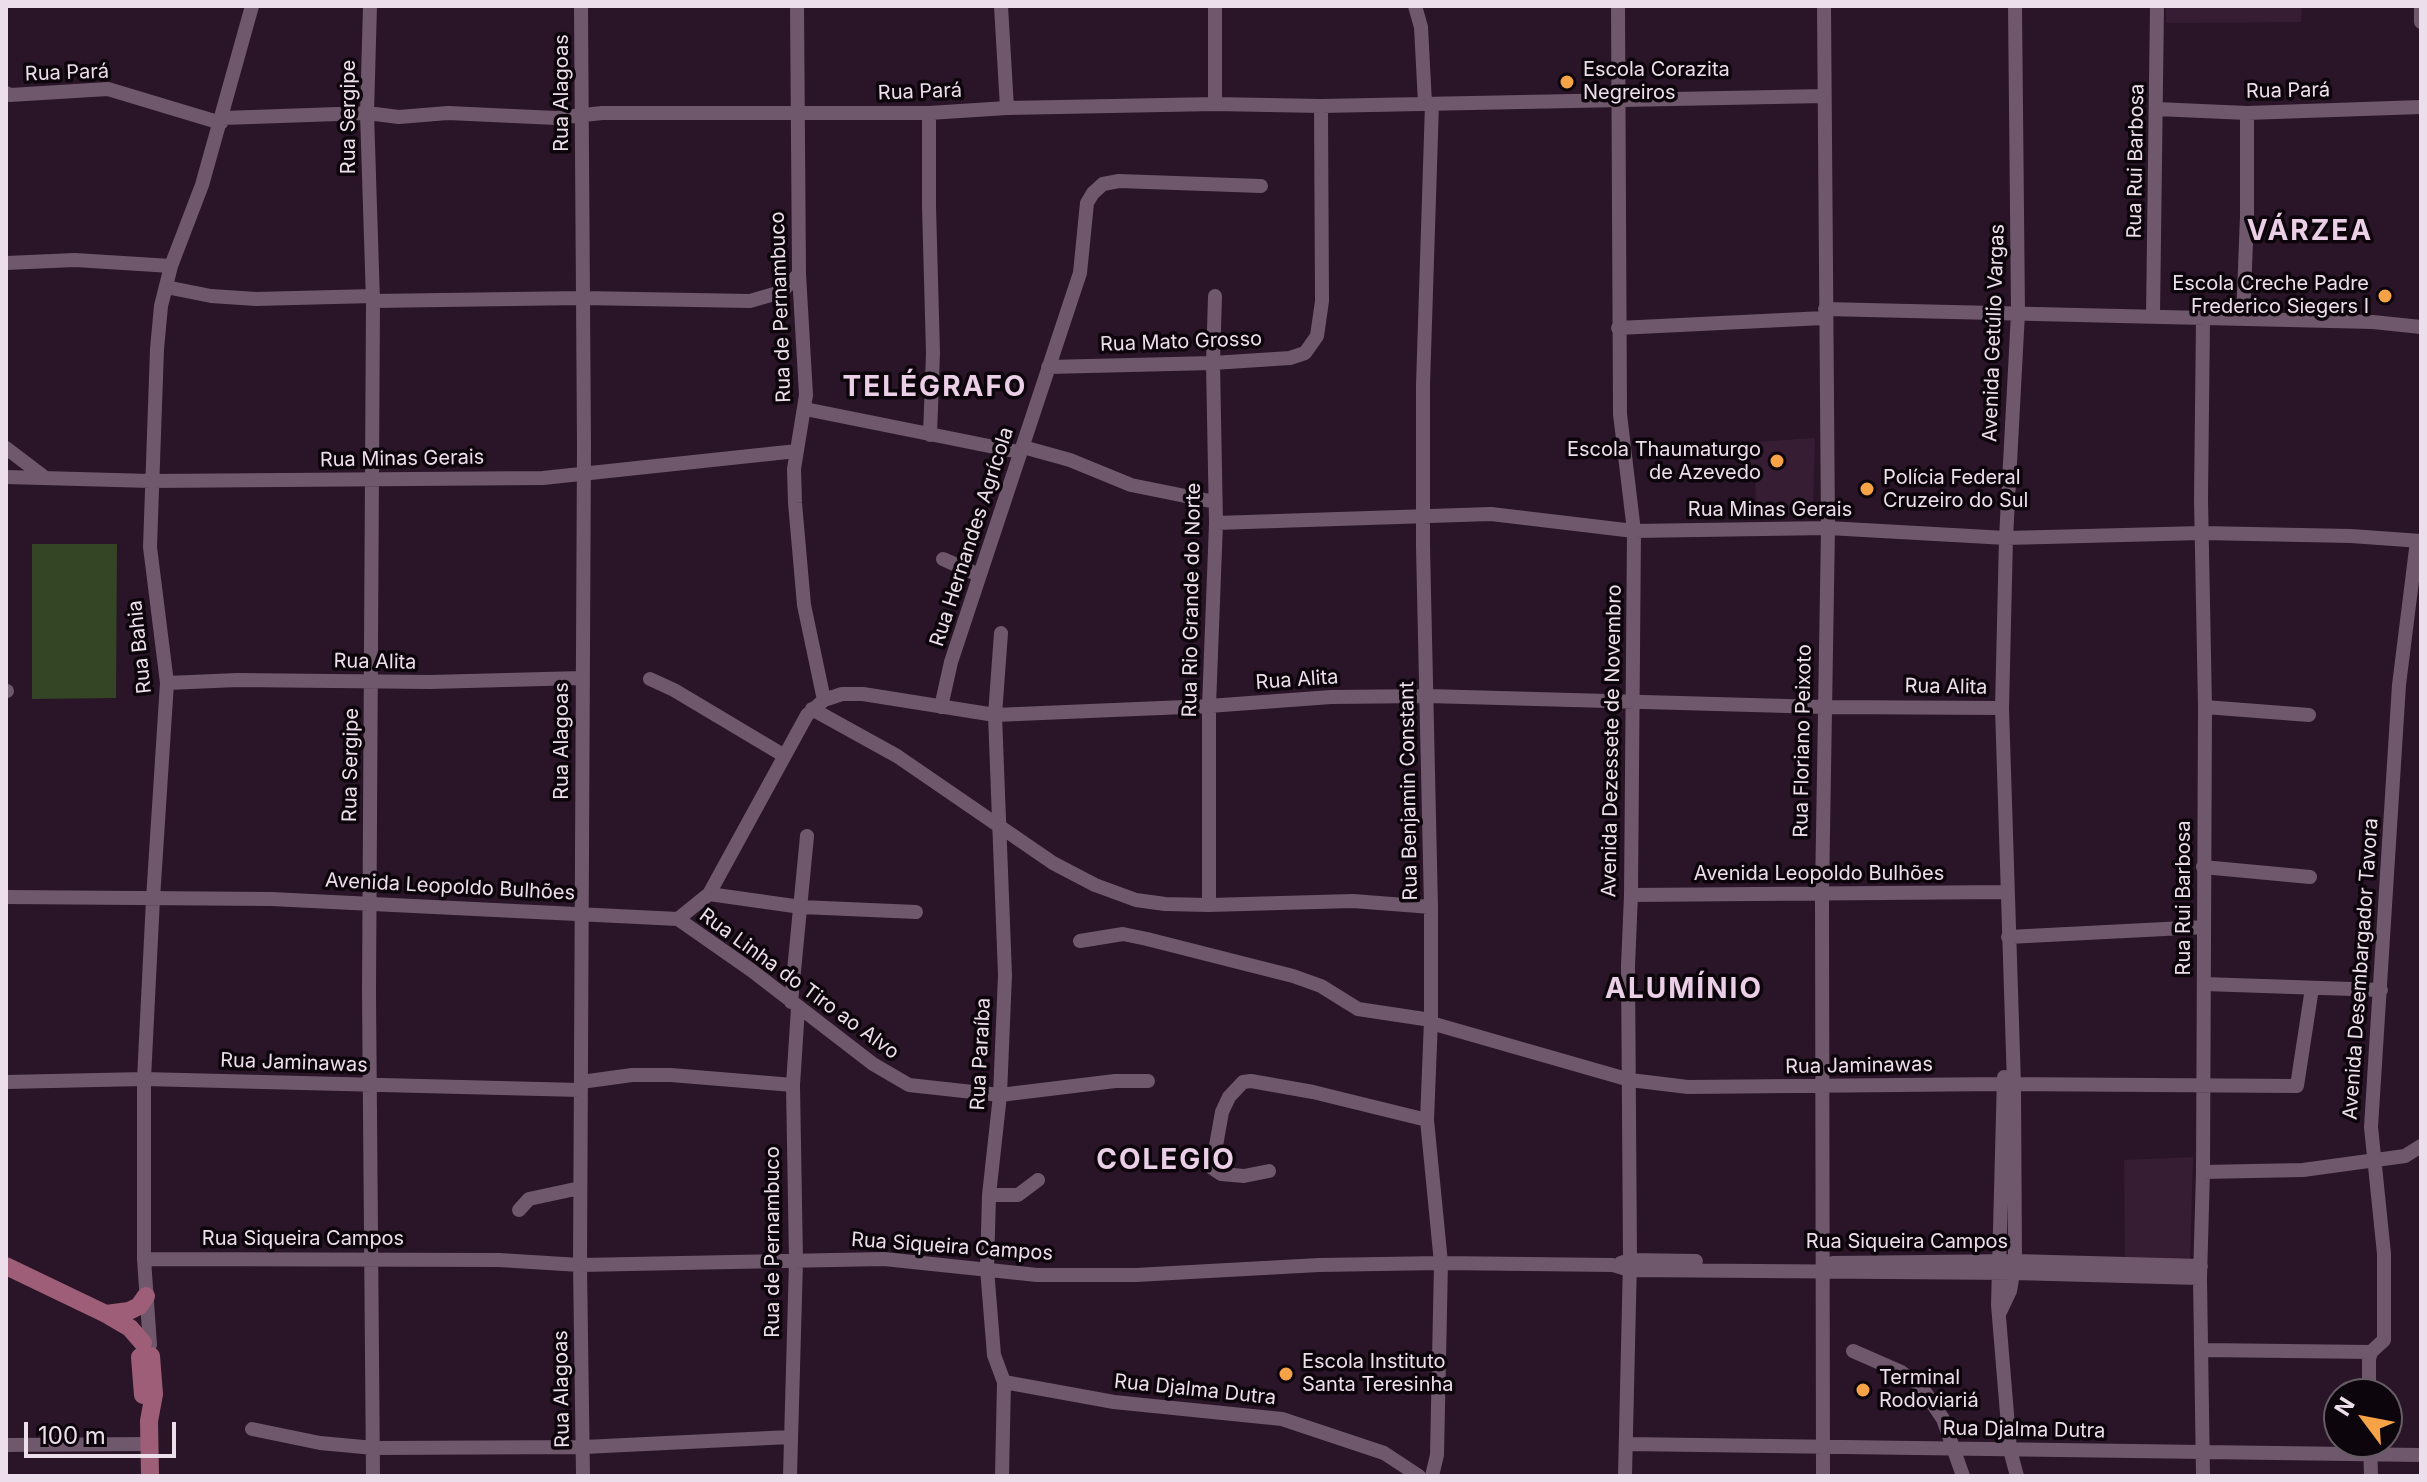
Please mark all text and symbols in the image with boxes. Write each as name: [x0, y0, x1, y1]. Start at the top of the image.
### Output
street label: Rua Alagoas: [550, 34, 574, 152]
place label: Escola Corazita Negreiros: [1583, 58, 1730, 105]
street label: Rua Pará: [24, 60, 110, 86]
street label: Rua Sergipe: [337, 60, 361, 174]
marker: Escola Corazita Negreiros: [1558, 73, 1576, 91]
street label: Rua Pará: [2246, 78, 2330, 104]
street label: Rua Pará: [877, 79, 963, 105]
street label: Rua Rui Barbosa: [2123, 83, 2149, 239]
street label: Rua de Pernambuco: [766, 211, 796, 403]
district label: VÁRZEA: [2247, 215, 2373, 249]
street label: Avenida Getúlio Vargas: [1978, 224, 2010, 442]
place label: Escola Creche Padre Frederico Siegers I: [2172, 272, 2369, 319]
marker: Escola Creche Padre Frederico Siegers I: [2376, 287, 2394, 305]
street label: Rua Mato Grosso: [1100, 327, 1262, 357]
district label: TELÉGRAFO: [843, 371, 1027, 405]
street label: Rua Hernandes Agrícola: [925, 424, 1019, 650]
place label: Escola Thaumaturgo de Azevedo: [1567, 438, 1761, 485]
street label: Rua Minas Gerais: [320, 446, 484, 472]
marker: Escola Thaumaturgo de Azevedo: [1768, 452, 1786, 470]
place label: Polícia Federal Cruzeiro do Sul: [1883, 466, 2028, 513]
marker: Polícia Federal Cruzeiro do Sul: [1858, 480, 1876, 498]
street label: Rua Rio Grande do Norte: [1178, 482, 1206, 718]
street label: Rua Minas Gerais: [1688, 498, 1852, 522]
street label: Avenida Dezessete de Novembro: [1597, 584, 1627, 898]
street label: Rua Bahia: [123, 599, 157, 695]
street label: Rua Floriano Peixoto: [1789, 644, 1817, 838]
street label: Rua Alita: [333, 649, 417, 675]
street label: Rua Alita: [1255, 665, 1339, 695]
street label: Rua Alita: [1904, 674, 1988, 700]
street label: Rua Benjamin Constant: [1395, 681, 1423, 901]
street label: Rua Alagoas: [550, 682, 574, 800]
street label: Rua Sergipe: [338, 708, 364, 822]
street label: Avenida Desembargador Tavora: [2338, 817, 2384, 1121]
street label: Rua Rui Barbosa: [2172, 821, 2196, 975]
street label: Avenida Leopoldo Bulhões: [1694, 862, 1944, 886]
street label: Avenida Leopoldo Bulhões: [324, 868, 576, 906]
street label: Rua Linha do Tiro ao Alvo: [694, 903, 904, 1065]
district label: ALUMÍNIO: [1605, 973, 1763, 1007]
street label: Rua Paraíba: [966, 997, 996, 1111]
street label: Rua Jaminawas: [220, 1048, 368, 1078]
street label: Rua Jaminawas: [1785, 1053, 1933, 1079]
district label: COLEGIO: [1096, 1144, 1236, 1178]
street label: Rua de Pernambuco: [761, 1146, 785, 1338]
street label: Rua Siqueira Campos: [202, 1227, 404, 1251]
street label: Rua Siqueira Campos: [850, 1228, 1054, 1266]
street label: Rua Siqueira Campos: [1806, 1230, 2008, 1254]
street label: Rua Alagoas: [549, 1330, 575, 1448]
place label: Escola Instituto Santa Teresinha: [1302, 1350, 1454, 1397]
marker: Escola Instituto Santa Teresinha: [1277, 1365, 1295, 1383]
place label: Terminal Rodoviariá: [1879, 1366, 1979, 1413]
street label: Rua Djalma Dutra: [1113, 1370, 1277, 1410]
north arrow: [2323, 1378, 2403, 1458]
marker: Terminal Rodoviariá: [1854, 1381, 1872, 1399]
text: N: [2329, 1392, 2360, 1420]
scale bar: [28, 1406, 180, 1456]
street label: Rua Djalma Dutra: [1942, 1417, 2106, 1443]
text: 100 m: [38, 1421, 106, 1450]

